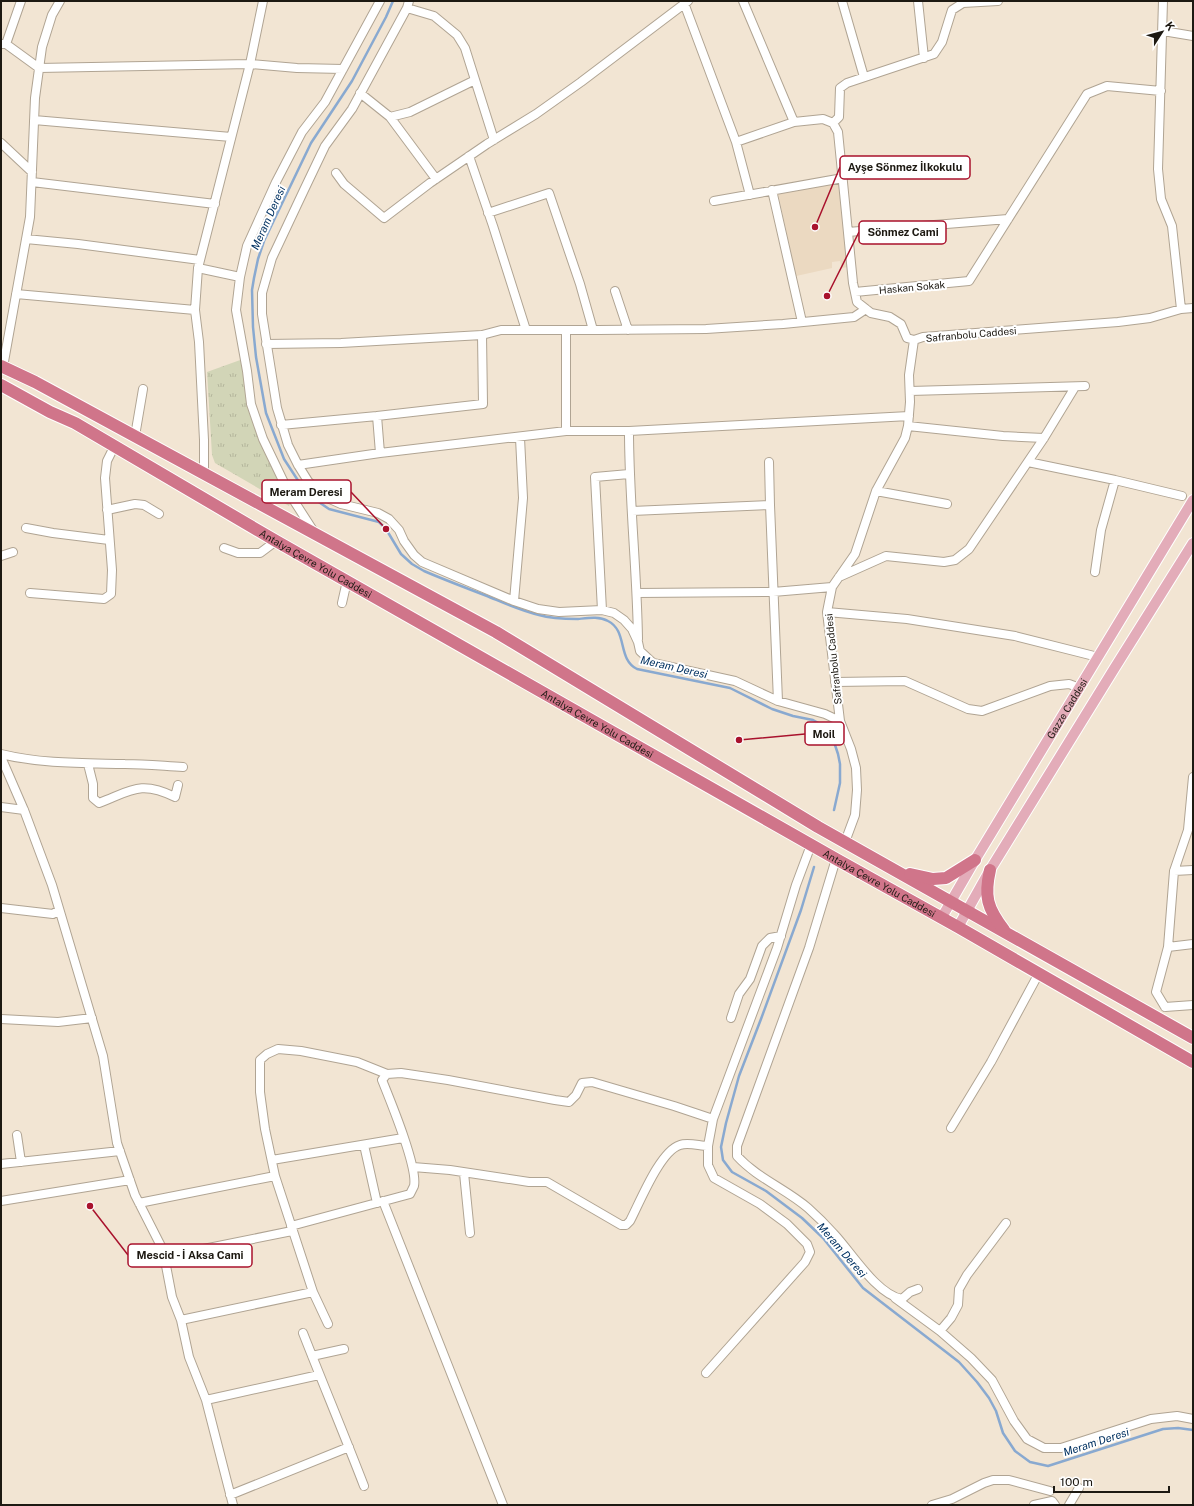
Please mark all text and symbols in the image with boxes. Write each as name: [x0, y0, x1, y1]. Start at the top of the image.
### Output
north arrow: [1142, 12, 1182, 52]
text: K: [1163, 19, 1177, 33]
callout: Ayşe Sönmez İlkokulu: [840, 156, 970, 179]
text: Ayşe Sönmez İlkokulu: [848, 160, 962, 174]
water label: Meram Deresi: [249, 184, 288, 252]
callout: Sönmez Cami: [859, 221, 946, 244]
text: Sönmez Cami: [867, 226, 939, 238]
street label: Haskan Sokak: [878, 278, 946, 296]
street label: Safranbolu Caddesi: [925, 324, 1017, 344]
callout: Meram Deresi: [262, 480, 351, 503]
text: Meram Deresi: [269, 486, 343, 498]
street label: Antalya Çevre Yolu Caddesi: [257, 527, 374, 600]
street label: Safranbolu Caddesi: [822, 613, 844, 705]
water label: Meram Deresi: [639, 653, 709, 681]
street label: Gazze Caddesi: [1044, 676, 1090, 741]
street label: Antalya Çevre Yolu Caddesi: [539, 687, 656, 760]
callout: Moil: [805, 722, 844, 745]
text: Moil: [813, 728, 836, 740]
street label: Antalya Çevre Yolu Caddesi: [821, 847, 938, 919]
water label: Meram Deresi: [815, 1220, 869, 1280]
callout: Mescid - İ Aksa Cami: [128, 1244, 252, 1267]
text: Mescid - İ Aksa Cami: [137, 1248, 243, 1261]
water label: Meram Deresi: [1062, 1426, 1131, 1458]
scale bar: [1054, 1468, 1169, 1494]
text: 100 m: [1060, 1475, 1093, 1489]

